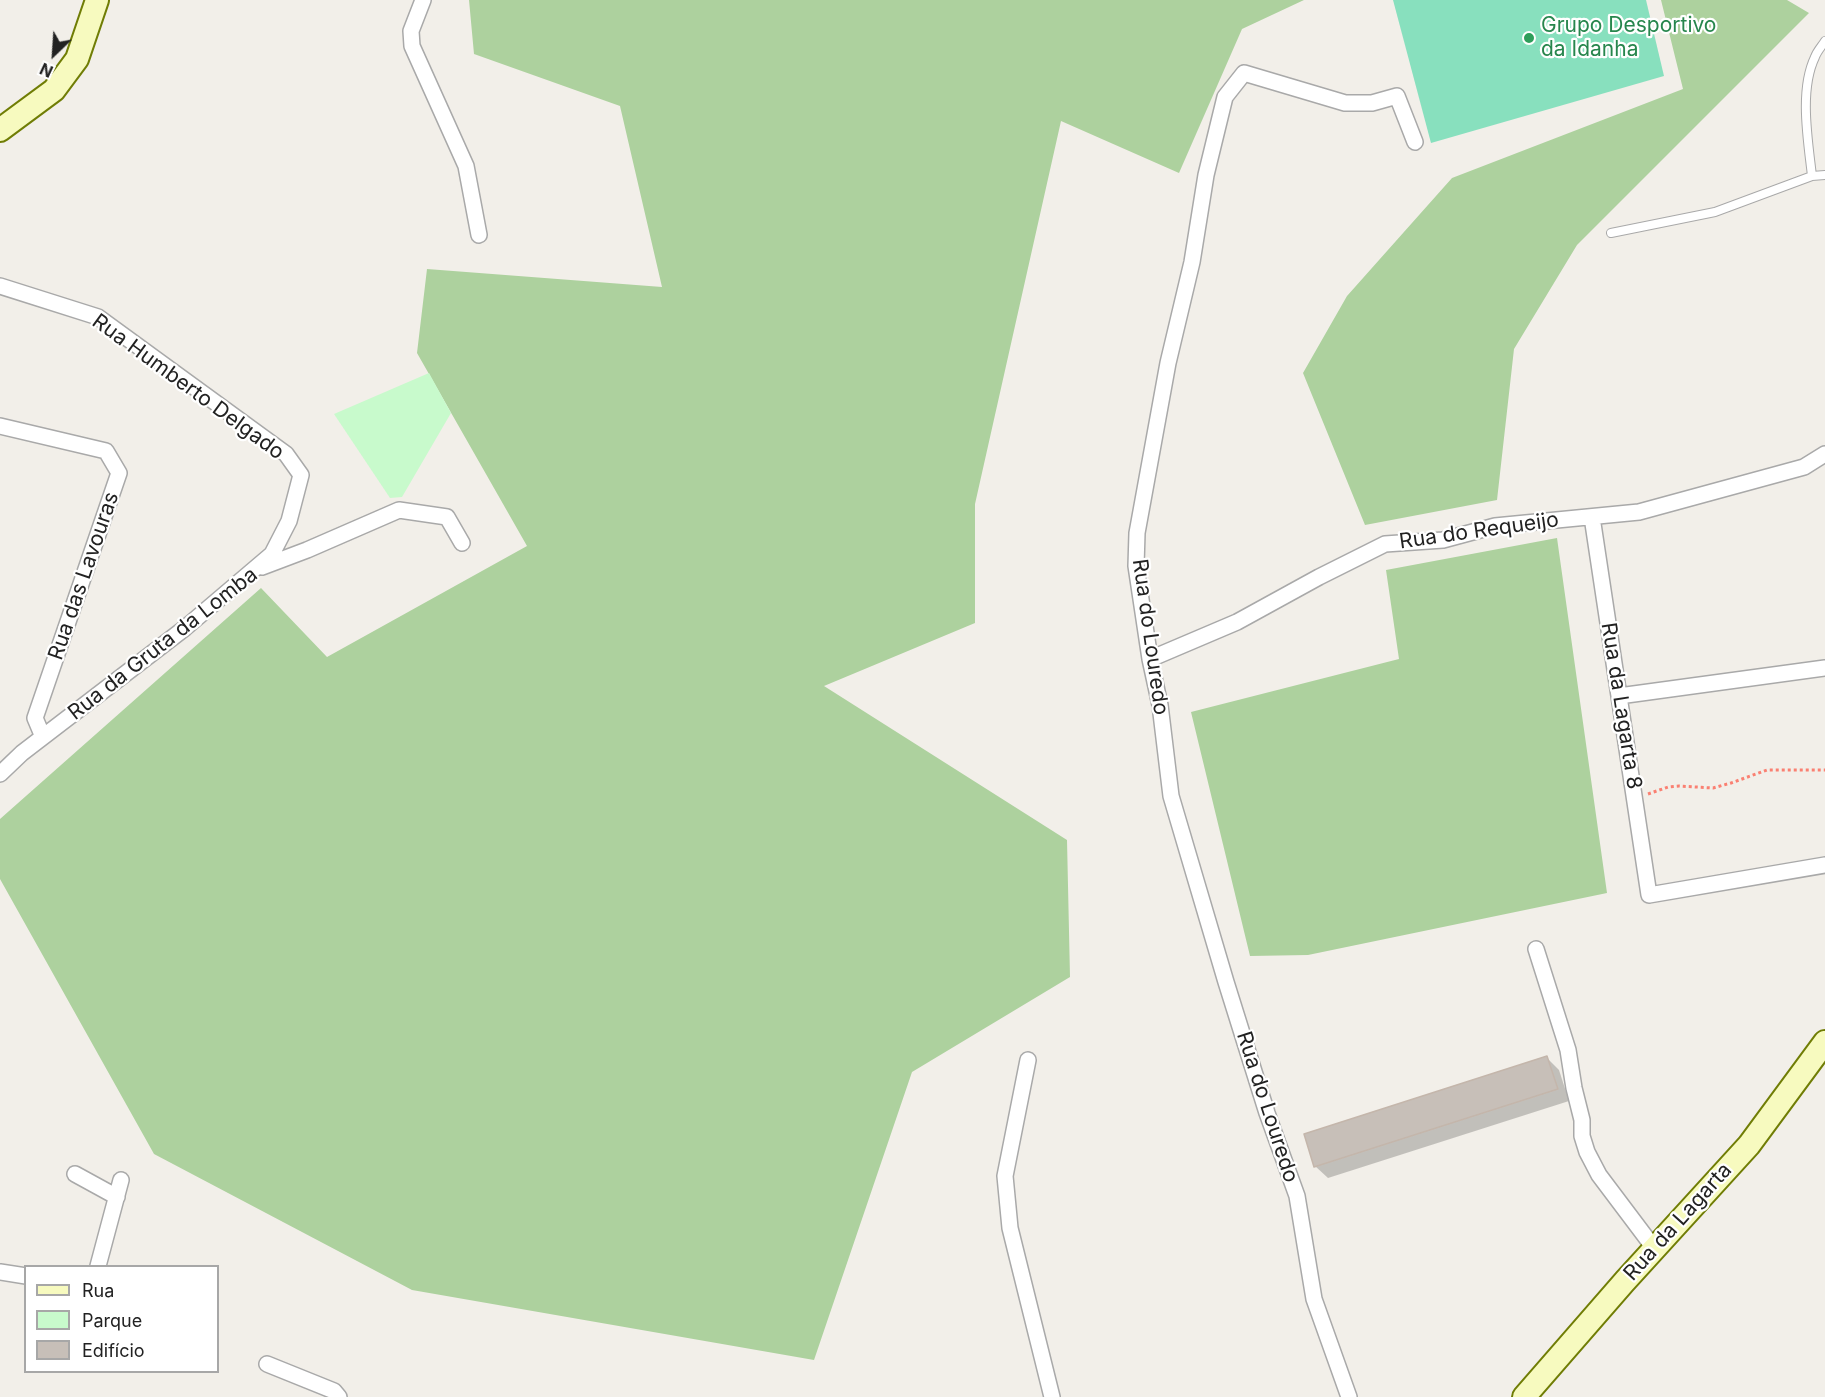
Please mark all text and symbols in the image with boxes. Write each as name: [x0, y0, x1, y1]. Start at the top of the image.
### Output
place label: Grupo Desportivo da Idanha: [1541, 13, 1716, 63]
north arrow: [24, 24, 84, 84]
marker: Grupo Desportivo da Idanha: [1522, 31, 1536, 45]
text: N: [37, 59, 56, 82]
street label: Rua Humberto Delgado: [87, 309, 289, 465]
street label: Rua das Lavouras: [43, 489, 125, 663]
street label: Rua do Requeijo: [1398, 507, 1560, 555]
street label: Rua do Louredo: [1127, 557, 1173, 717]
street label: Rua da Gruta da Lomba: [63, 562, 263, 726]
street label: Rua da Lagarta 8: [1595, 621, 1647, 791]
street label: Rua do Louredo: [1231, 1028, 1303, 1186]
street label: Rua da Lagarta: [1619, 1158, 1737, 1286]
legend: [24, 1265, 219, 1373]
text: Rua: [82, 1280, 114, 1301]
text: Parque: [82, 1310, 142, 1331]
text: Edifício: [82, 1340, 145, 1361]

